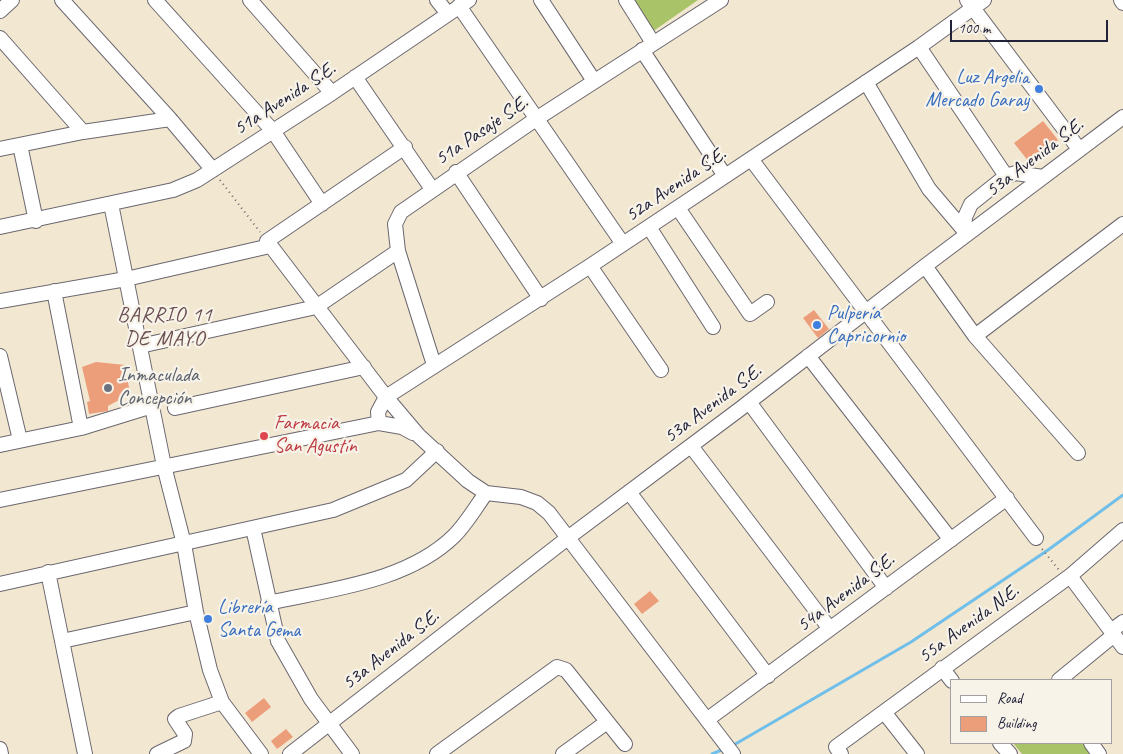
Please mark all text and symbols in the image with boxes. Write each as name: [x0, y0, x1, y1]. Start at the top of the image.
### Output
scale bar: [953, 10, 1110, 42]
text: 100 m: [958, 19, 990, 38]
street label: 51a Avenida S.E.: [230, 57, 340, 141]
place label: Luz Argelia Mercado Garay: [926, 66, 1029, 113]
marker: Luz Argelia Mercado Garay: [1033, 83, 1045, 95]
street label: 51a Pasaje S.E.: [431, 91, 533, 171]
street label: 53a Avenida S.E.: [981, 113, 1089, 203]
street label: 52a Avenida S.E.: [621, 142, 731, 228]
district label: BARRIO 11 DE MAYO: [117, 302, 213, 352]
place label: Pulpería Capricornio: [827, 302, 905, 349]
marker: Pulpería Capricornio: [811, 319, 823, 331]
street label: 53a Avenida S.E.: [659, 359, 767, 449]
place label: Inmaculada Concepción: [118, 364, 199, 411]
marker: Inmaculada Concepción: [102, 382, 114, 394]
place label: Farmacia San Agustín: [274, 412, 357, 459]
marker: Farmacia San Agustín: [258, 430, 270, 442]
street label: 54a Avenida S.E.: [792, 548, 900, 638]
street label: 55a Avenida N.E.: [914, 579, 1024, 669]
place label: Librería Santa Gema: [218, 596, 300, 643]
street label: 53a Avenida S.E.: [338, 605, 444, 695]
marker: Librería Santa Gema: [202, 613, 214, 625]
legend: [950, 679, 1113, 744]
text: Road: [997, 689, 1022, 708]
text: Building: [997, 714, 1036, 733]

